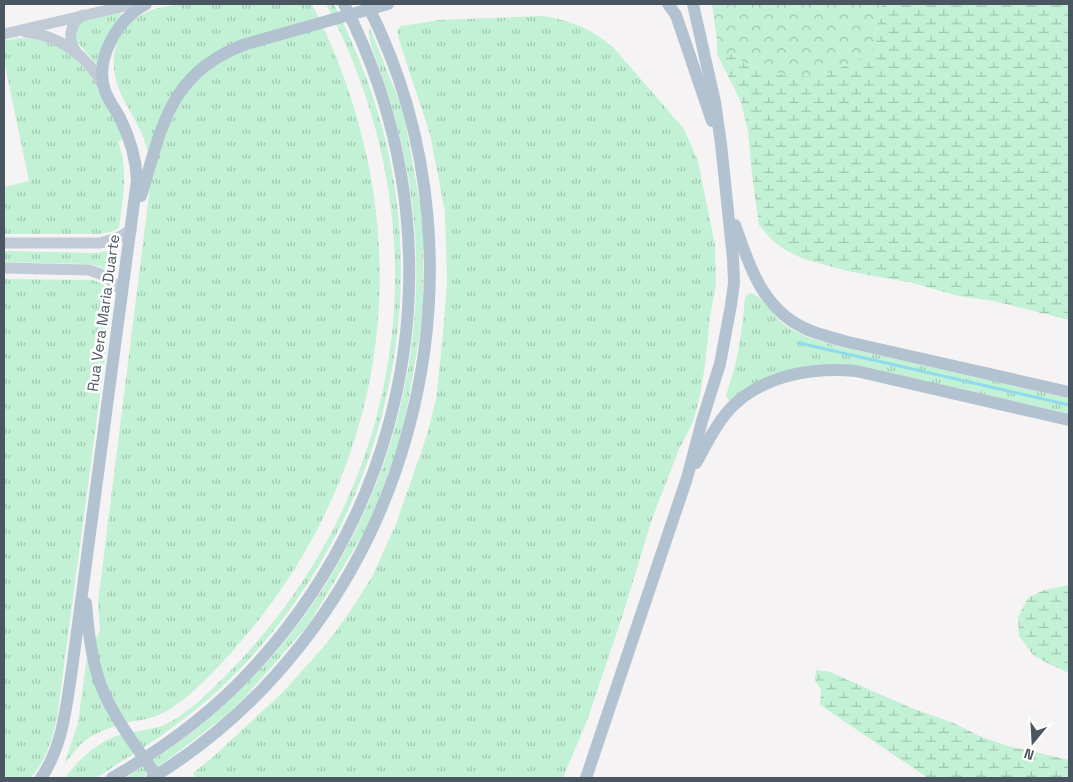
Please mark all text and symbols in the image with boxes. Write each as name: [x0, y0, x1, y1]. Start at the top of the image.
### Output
street label: Rua Vera Maria Duarte: [83, 233, 123, 393]
north arrow: [1008, 717, 1058, 767]
text: N: [1022, 744, 1036, 764]

